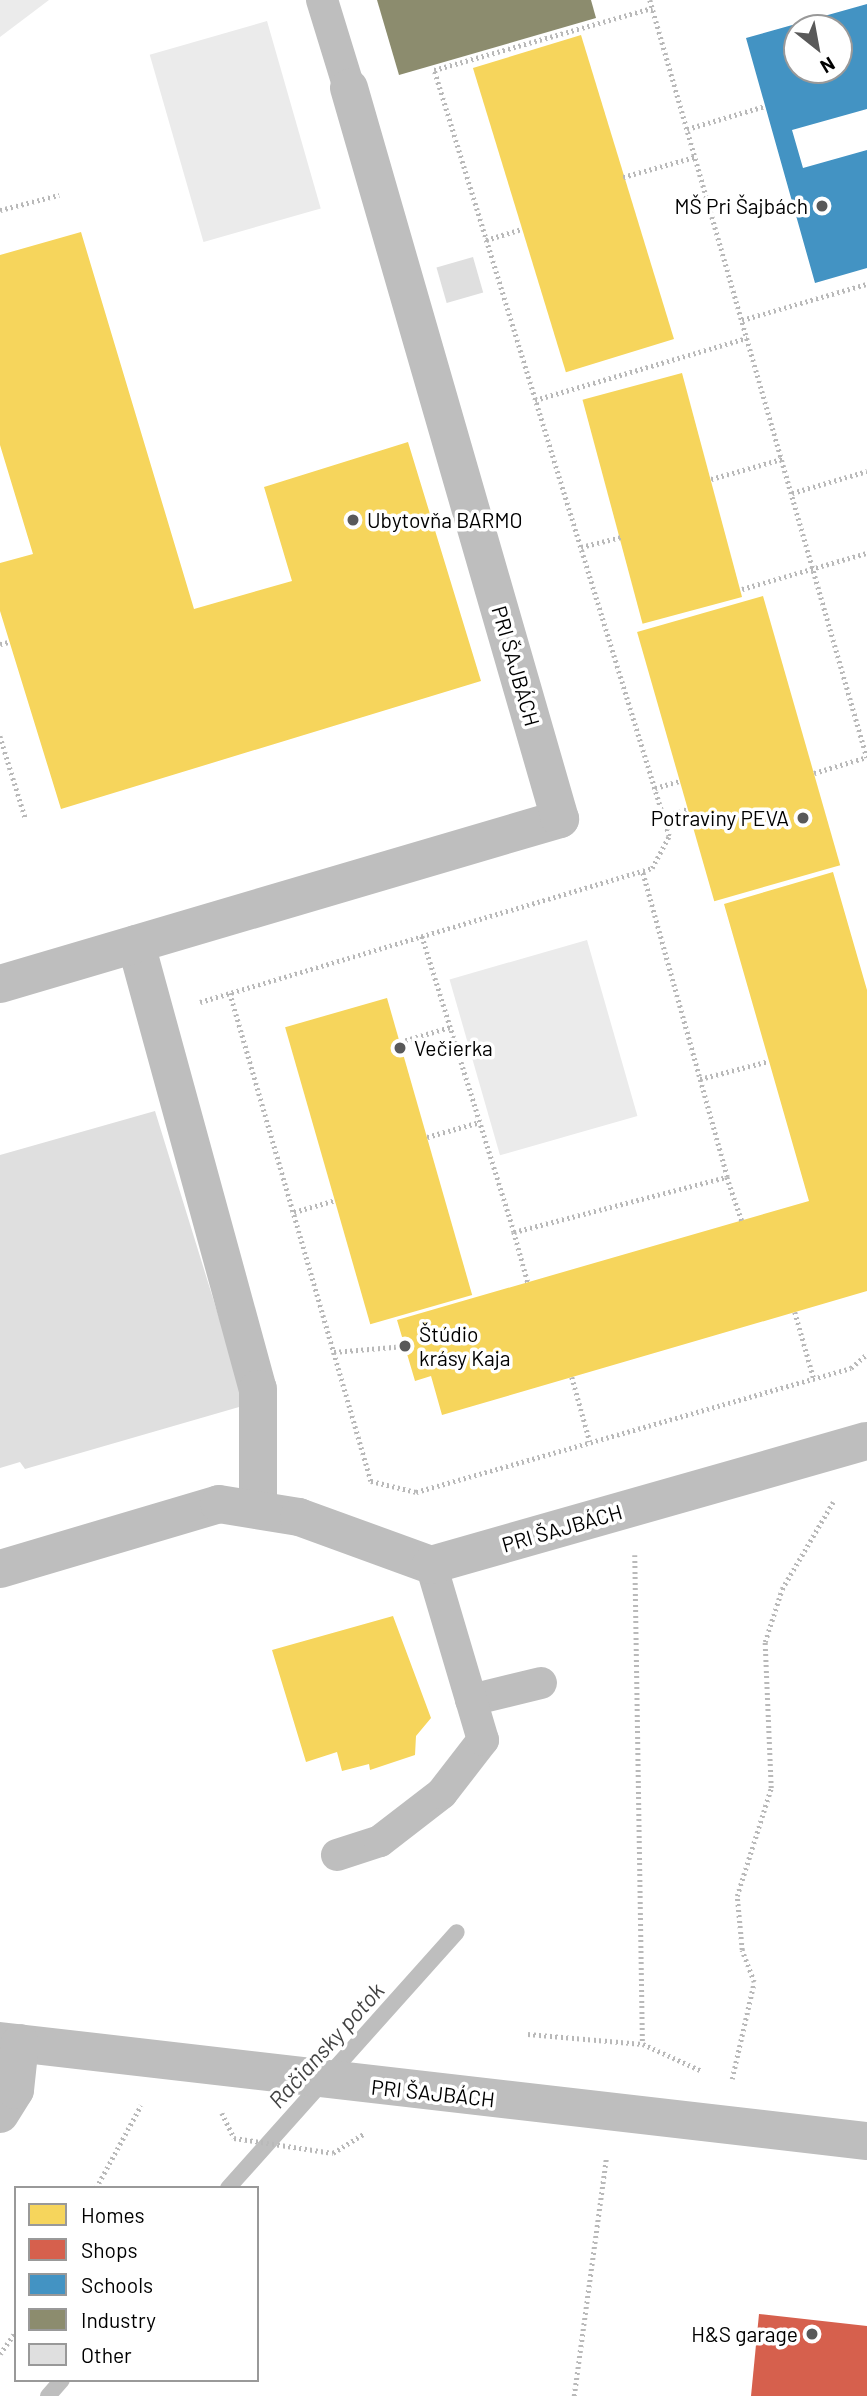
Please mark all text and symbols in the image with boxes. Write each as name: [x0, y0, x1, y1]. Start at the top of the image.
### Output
north arrow: [783, 14, 853, 84]
text: N: [817, 53, 839, 79]
place label: MŠ Pri Šajbách: [675, 193, 808, 219]
marker: MŠ Pri Šajbách: [814, 198, 830, 214]
place label: Ubytovňa BARMO: [367, 507, 523, 533]
marker: Ubytovňa BARMO: [345, 512, 361, 528]
street label: PRI ŠAJBÁCH: [487, 603, 545, 729]
place label: Potraviny PEVA: [651, 805, 789, 831]
marker: Potraviny PEVA: [795, 810, 811, 826]
place label: Večierka: [414, 1035, 493, 1061]
marker: Večierka: [392, 1040, 408, 1056]
place label: Štúdio krásy Kaja: [419, 1321, 511, 1371]
marker: Štúdio krásy Kaja: [397, 1338, 413, 1354]
street label: PRI ŠAJBÁCH: [499, 1499, 625, 1557]
water label: Račiansky potok: [262, 1977, 390, 2113]
street label: PRI ŠAJBÁCH: [370, 2074, 496, 2112]
legend: [14, 2186, 259, 2382]
text: Homes: [81, 2202, 145, 2227]
text: Shops: [81, 2237, 138, 2262]
text: Schools: [81, 2272, 153, 2297]
text: Industry: [81, 2307, 156, 2332]
place label: H&S garage: [691, 2321, 798, 2347]
marker: H&S garage: [804, 2326, 820, 2342]
text: Other: [81, 2342, 132, 2367]

